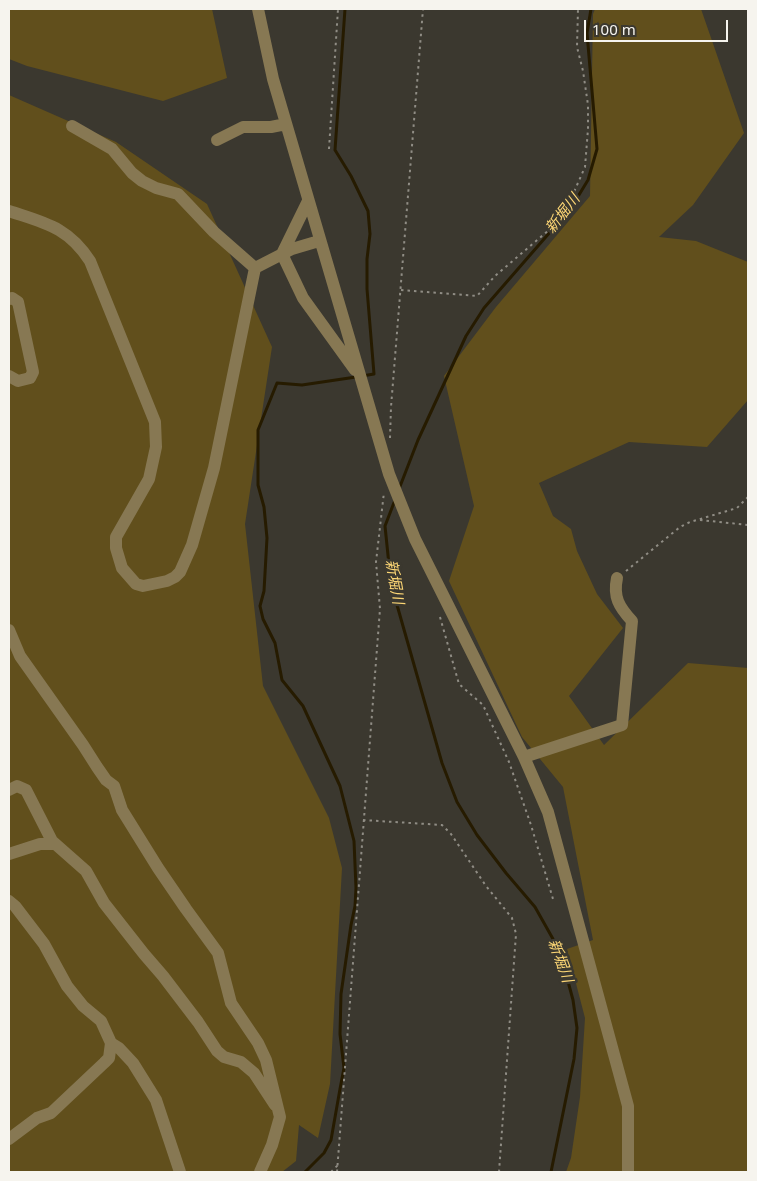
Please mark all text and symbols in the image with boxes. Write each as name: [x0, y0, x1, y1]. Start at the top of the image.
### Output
scale bar: [587, 10, 731, 42]
text: 100 m: [592, 19, 636, 39]
water label: 新堀川: [542, 191, 584, 237]
water label: 新堀川: [381, 558, 407, 606]
water label: 新堀川: [544, 937, 576, 985]

